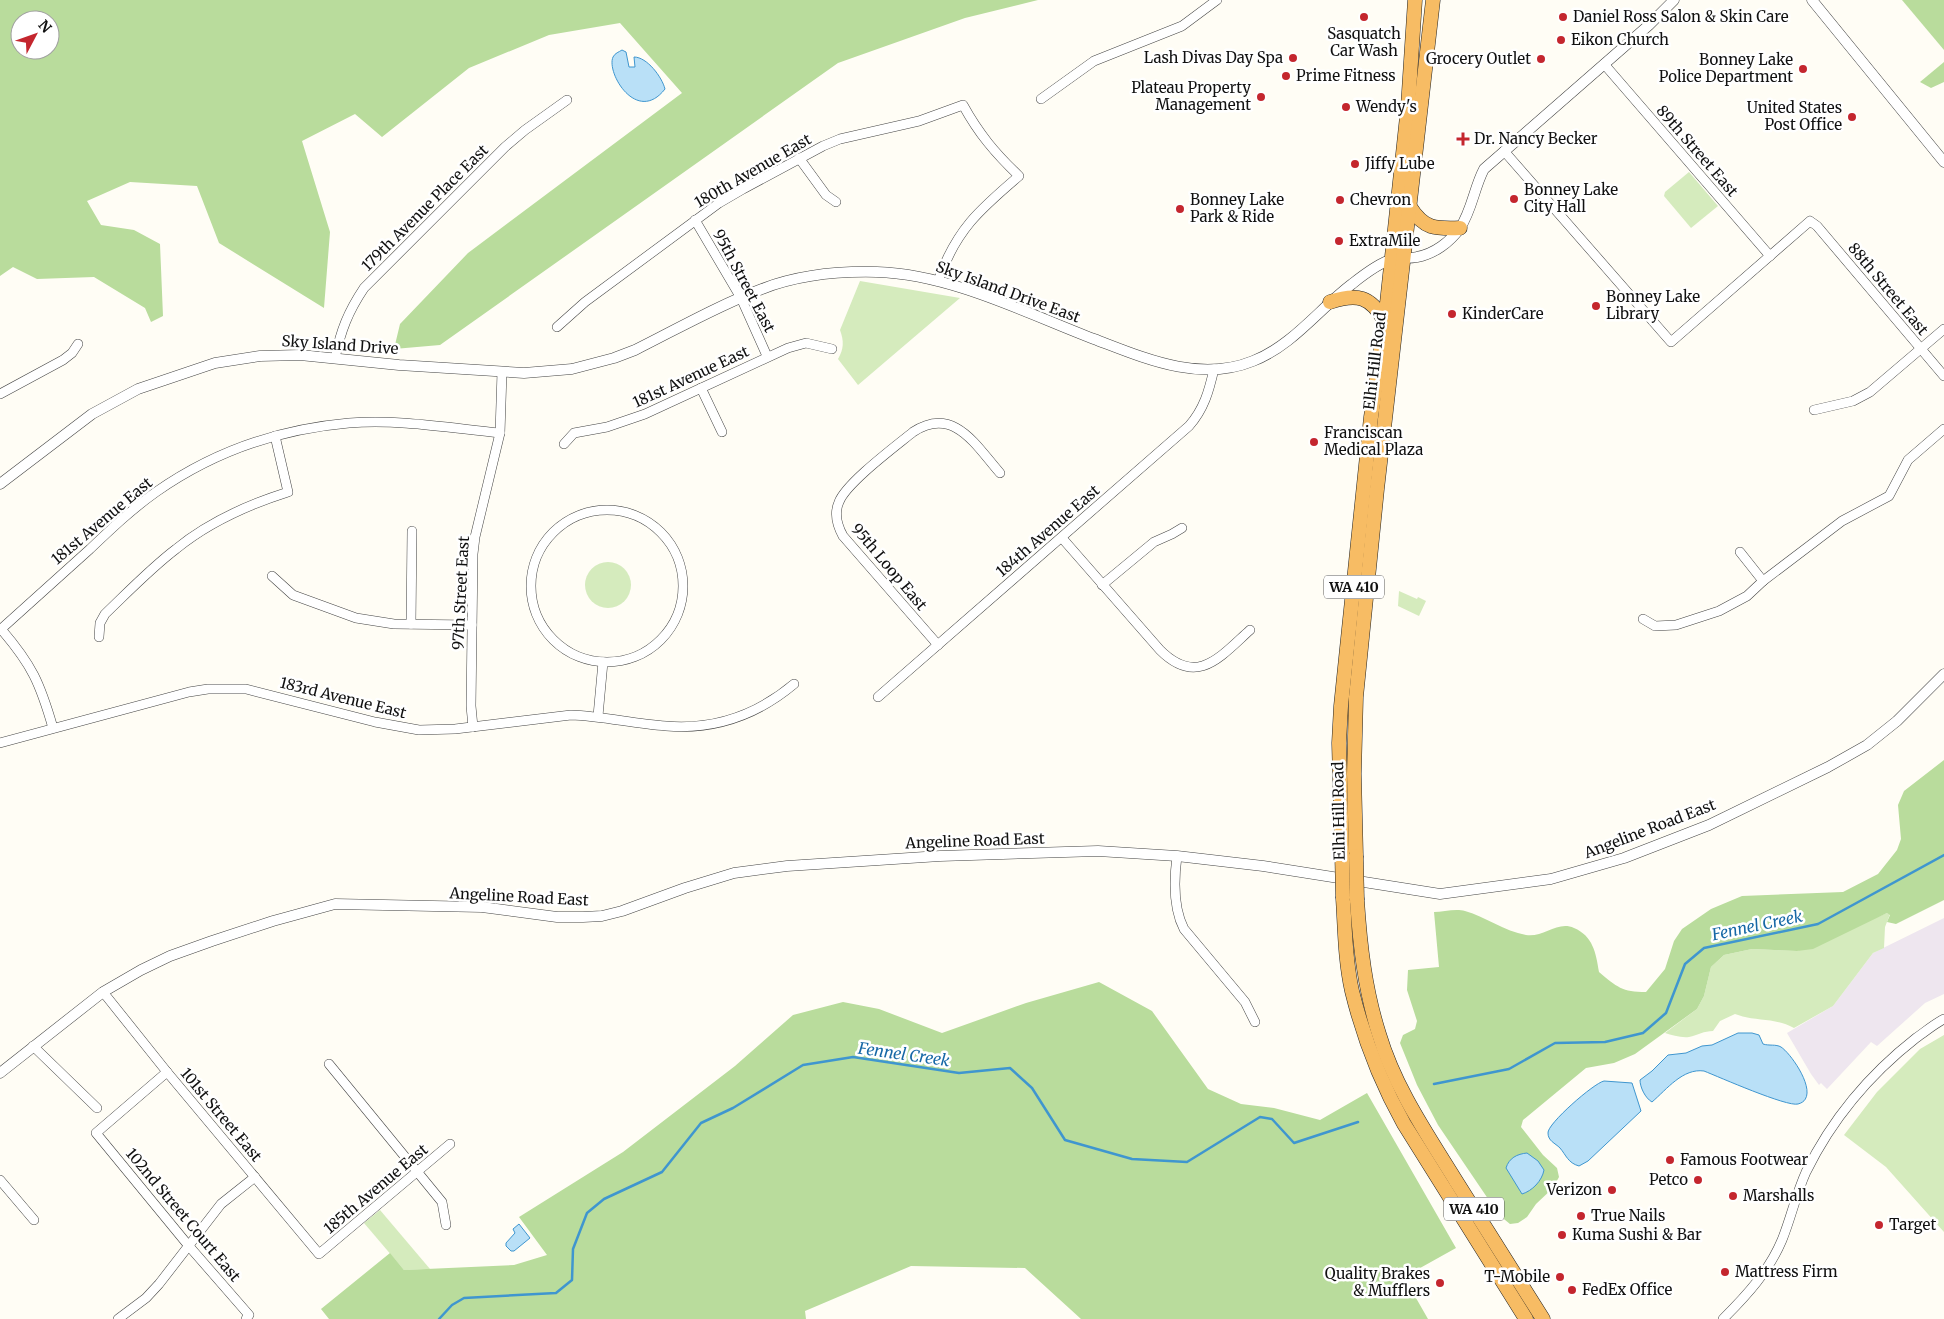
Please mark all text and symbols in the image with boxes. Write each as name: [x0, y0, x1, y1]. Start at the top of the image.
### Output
place label: Daniel Ross Salon & Skin Care: [1573, 7, 1789, 26]
north arrow: [10, 10, 60, 60]
marker: Sasquatch Car Wash: [1358, 11, 1370, 23]
marker: Daniel Ross Salon & Skin Care: [1557, 11, 1569, 23]
text: N: [34, 16, 55, 37]
place label: Sasquatch Car Wash: [1327, 24, 1401, 60]
place label: Eikon Church: [1571, 30, 1669, 49]
marker: Eikon Church: [1555, 34, 1567, 46]
place label: Lash Divas Day Spa: [1144, 48, 1283, 67]
place label: Grocery Outlet: [1426, 49, 1531, 68]
place label: Bonney Lake Police Department: [1659, 50, 1793, 86]
marker: Lash Divas Day Spa: [1287, 52, 1299, 64]
marker: Grocery Outlet: [1535, 53, 1547, 65]
marker: Bonney Lake Police Department: [1797, 63, 1809, 75]
place label: Prime Fitness: [1296, 66, 1396, 85]
marker: Prime Fitness: [1280, 70, 1292, 82]
place label: Plateau Property Management: [1131, 78, 1251, 114]
marker: Plateau Property Management: [1255, 91, 1267, 103]
place label: Wendy's: [1355, 97, 1417, 116]
place label: United States Post Office: [1747, 98, 1842, 134]
marker: Wendy's: [1340, 101, 1352, 113]
street label: 89th Street East: [1653, 101, 1742, 200]
marker: United States Post Office: [1846, 111, 1858, 123]
street label: 180th Avenue East: [691, 129, 815, 212]
place label: Dr. Nancy Becker: [1474, 129, 1598, 148]
marker: Dr. Nancy Becker: [1456, 132, 1470, 146]
street label: 179th Avenue Place East: [357, 140, 492, 275]
place label: Jiffy Lube: [1364, 154, 1435, 173]
marker: Jiffy Lube: [1349, 158, 1361, 170]
place label: Bonney Lake City Hall: [1524, 180, 1618, 216]
place label: Bonney Lake Park & Ride: [1190, 190, 1284, 226]
place label: Chevron: [1350, 190, 1411, 209]
marker: Bonney Lake City Hall: [1508, 193, 1520, 205]
marker: Chevron: [1334, 194, 1346, 206]
marker: Bonney Lake Park & Ride: [1174, 203, 1186, 215]
street label: 95th Street East: [709, 226, 780, 336]
place label: ExtraMile: [1349, 231, 1421, 250]
marker: ExtraMile: [1333, 235, 1345, 247]
street label: 88th Street East: [1844, 239, 1933, 339]
street label: Sky Island Drive East: [933, 257, 1083, 327]
place label: Bonney Lake Library: [1606, 287, 1700, 323]
marker: Bonney Lake Library: [1590, 300, 1602, 312]
place label: KinderCare: [1462, 304, 1544, 323]
marker: KinderCare: [1446, 308, 1458, 320]
street label: Elhi Hill Road: [1359, 311, 1390, 411]
street label: Sky Island Drive: [281, 331, 399, 358]
street label: 181st Avenue East: [630, 341, 752, 412]
place label: Franciscan Medical Plaza: [1324, 423, 1423, 459]
marker: Franciscan Medical Plaza: [1308, 436, 1320, 448]
street label: 181st Avenue East: [47, 473, 156, 568]
street label: 184th Avenue East: [992, 480, 1103, 581]
street label: 95th Loop East: [847, 519, 931, 614]
street label: 97th Street East: [448, 535, 473, 650]
road number: WA 410: [1324, 576, 1384, 598]
street label: 183rd Avenue East: [278, 673, 408, 722]
street label: Elhi Hill Road: [1328, 762, 1349, 861]
street label: Angeline Road East: [1580, 795, 1718, 863]
street label: Angeline Road East: [904, 829, 1045, 852]
street label: Angeline Road East: [448, 883, 589, 910]
water label: Fennel Creek: [1709, 906, 1804, 945]
water label: Fennel Creek: [856, 1038, 951, 1070]
street label: 101st Street East: [177, 1064, 266, 1166]
street label: 185th Avenue East: [320, 1140, 432, 1238]
street label: 102nd Street Court East: [122, 1144, 245, 1285]
place label: Famous Footwear: [1680, 1150, 1808, 1169]
marker: Famous Footwear: [1664, 1154, 1676, 1166]
place label: Petco: [1649, 1170, 1688, 1189]
marker: Petco: [1692, 1174, 1704, 1186]
place label: Verizon: [1546, 1180, 1602, 1199]
marker: Verizon: [1606, 1184, 1618, 1196]
place label: Marshalls: [1743, 1186, 1814, 1205]
marker: Marshalls: [1727, 1190, 1739, 1202]
road number: WA 410: [1444, 1198, 1504, 1220]
place label: True Nails: [1591, 1206, 1665, 1225]
marker: True Nails: [1575, 1210, 1587, 1222]
place label: Target: [1889, 1215, 1936, 1234]
marker: Target: [1873, 1219, 1885, 1231]
place label: Kuma Sushi & Bar: [1572, 1225, 1702, 1244]
marker: Kuma Sushi & Bar: [1556, 1229, 1568, 1241]
place label: Mattress Firm: [1735, 1262, 1838, 1281]
place label: Quality Brakes & Mufflers: [1325, 1264, 1430, 1300]
marker: Mattress Firm: [1719, 1266, 1731, 1278]
place label: T-Mobile: [1484, 1267, 1550, 1286]
marker: T-Mobile: [1554, 1271, 1566, 1283]
marker: Quality Brakes & Mufflers: [1434, 1277, 1446, 1289]
place label: FedEx Office: [1582, 1280, 1673, 1299]
marker: FedEx Office: [1566, 1284, 1578, 1296]

